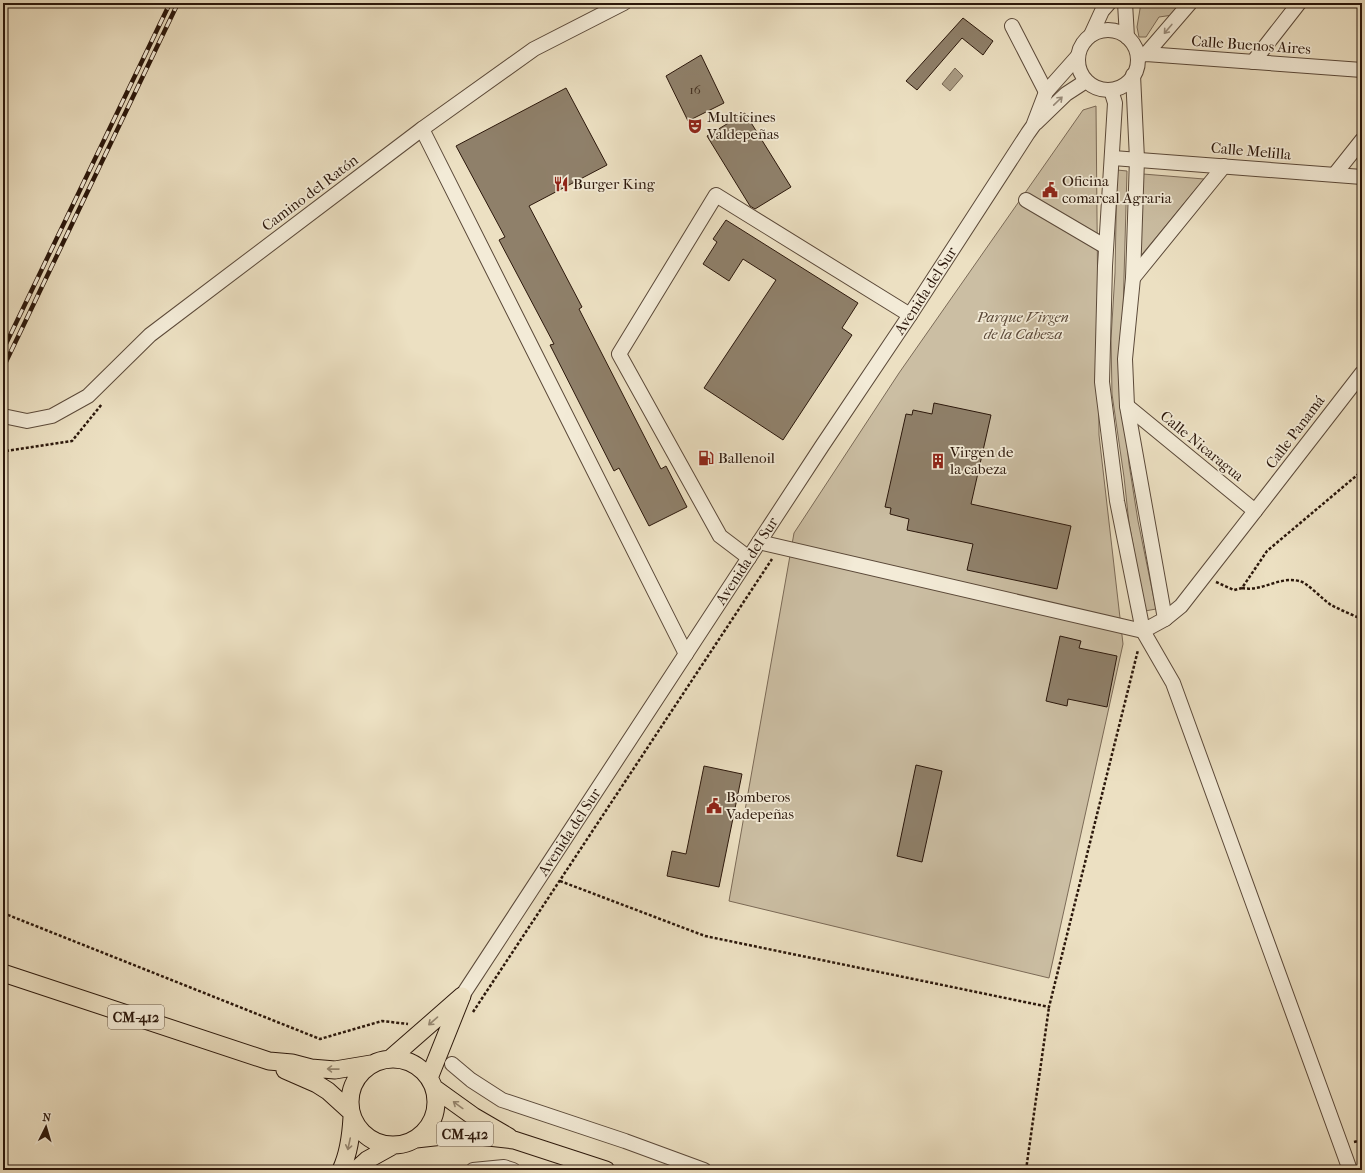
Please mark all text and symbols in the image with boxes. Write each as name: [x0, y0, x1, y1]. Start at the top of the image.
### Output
one-way arrow: [1163, 23, 1172, 34]
street label: Calle Buenos Aires: [1191, 32, 1312, 58]
house number: 16: [689, 82, 702, 97]
one-way arrow: [1053, 97, 1063, 106]
place label: Multicines Valdepeñas: [706, 108, 780, 143]
theatre icon: Multicines Valdepeñas: [686, 117, 704, 135]
street label: Calle Melilla: [1210, 139, 1293, 164]
street label: Camino del Ratón: [258, 151, 362, 235]
place label: Oficina comarcal Agraria: [1062, 172, 1173, 207]
restaurant icon: Burger King: [552, 175, 570, 193]
place label: Burger King: [573, 175, 656, 193]
public building icon: Oficina comarcal Agraria: [1041, 181, 1059, 199]
street label: Avenida del Sur: [890, 243, 961, 339]
park label: Parque Virgen de la Cabeza: [976, 308, 1069, 343]
street label: Calle Panamá: [1262, 391, 1329, 472]
street label: Calle Nicaragua: [1157, 407, 1248, 486]
place label: Virgen de la cabeza: [949, 443, 1014, 478]
fuel station icon: Ballenoil: [697, 449, 715, 467]
place label: Ballenoil: [718, 449, 775, 467]
building icon: Virgen de la cabeza: [929, 452, 947, 470]
street label: Avenida del Sur: [711, 513, 782, 609]
street label: Avenida del Sur: [534, 784, 605, 880]
place label: Bomberos Vadepeñas: [725, 788, 795, 823]
public building icon: Bomberos Vadepeñas: [705, 797, 723, 815]
road number: CM-412: [108, 1005, 164, 1029]
one-way arrow: [428, 1017, 438, 1026]
one-way arrow: [327, 1065, 340, 1073]
one-way arrow: [452, 1101, 463, 1109]
north arrow: [26, 1107, 66, 1147]
text: N: [42, 1111, 52, 1124]
road number: CM-412: [437, 1122, 493, 1146]
one-way arrow: [345, 1137, 353, 1150]

